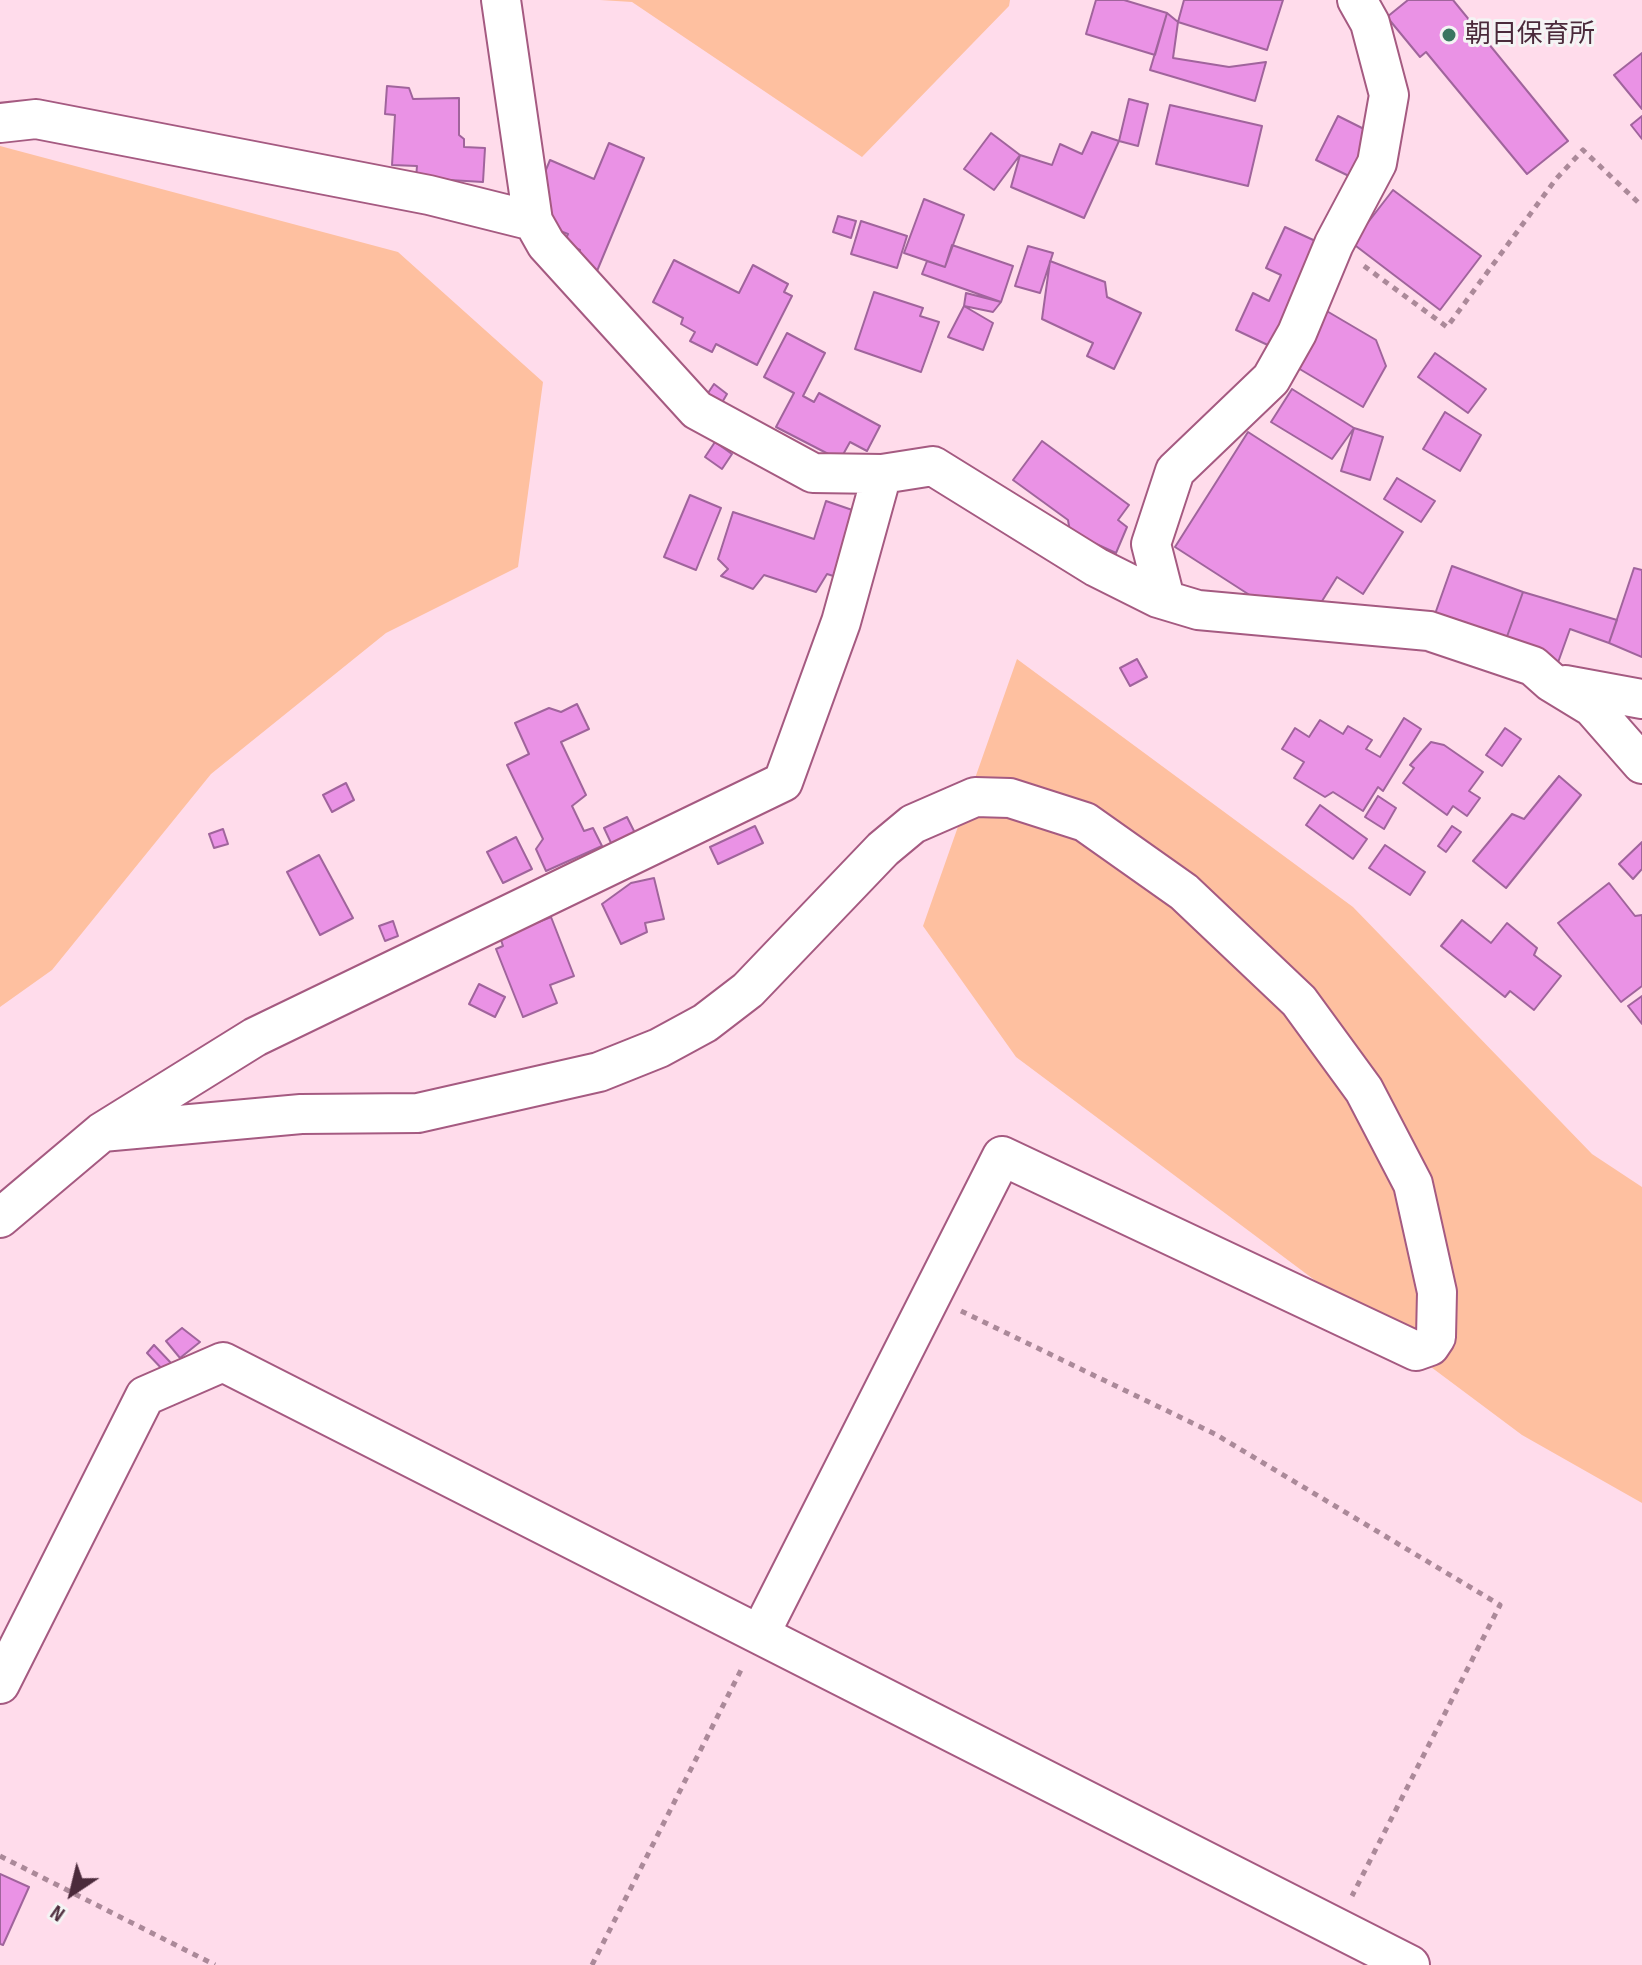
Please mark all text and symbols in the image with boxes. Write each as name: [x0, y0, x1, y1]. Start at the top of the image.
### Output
place label: 朝日保育所: [1465, 19, 1595, 51]
marker: 朝日保育所: [1440, 26, 1458, 44]
north arrow: [32, 1853, 112, 1933]
text: N: [45, 1899, 71, 1927]

